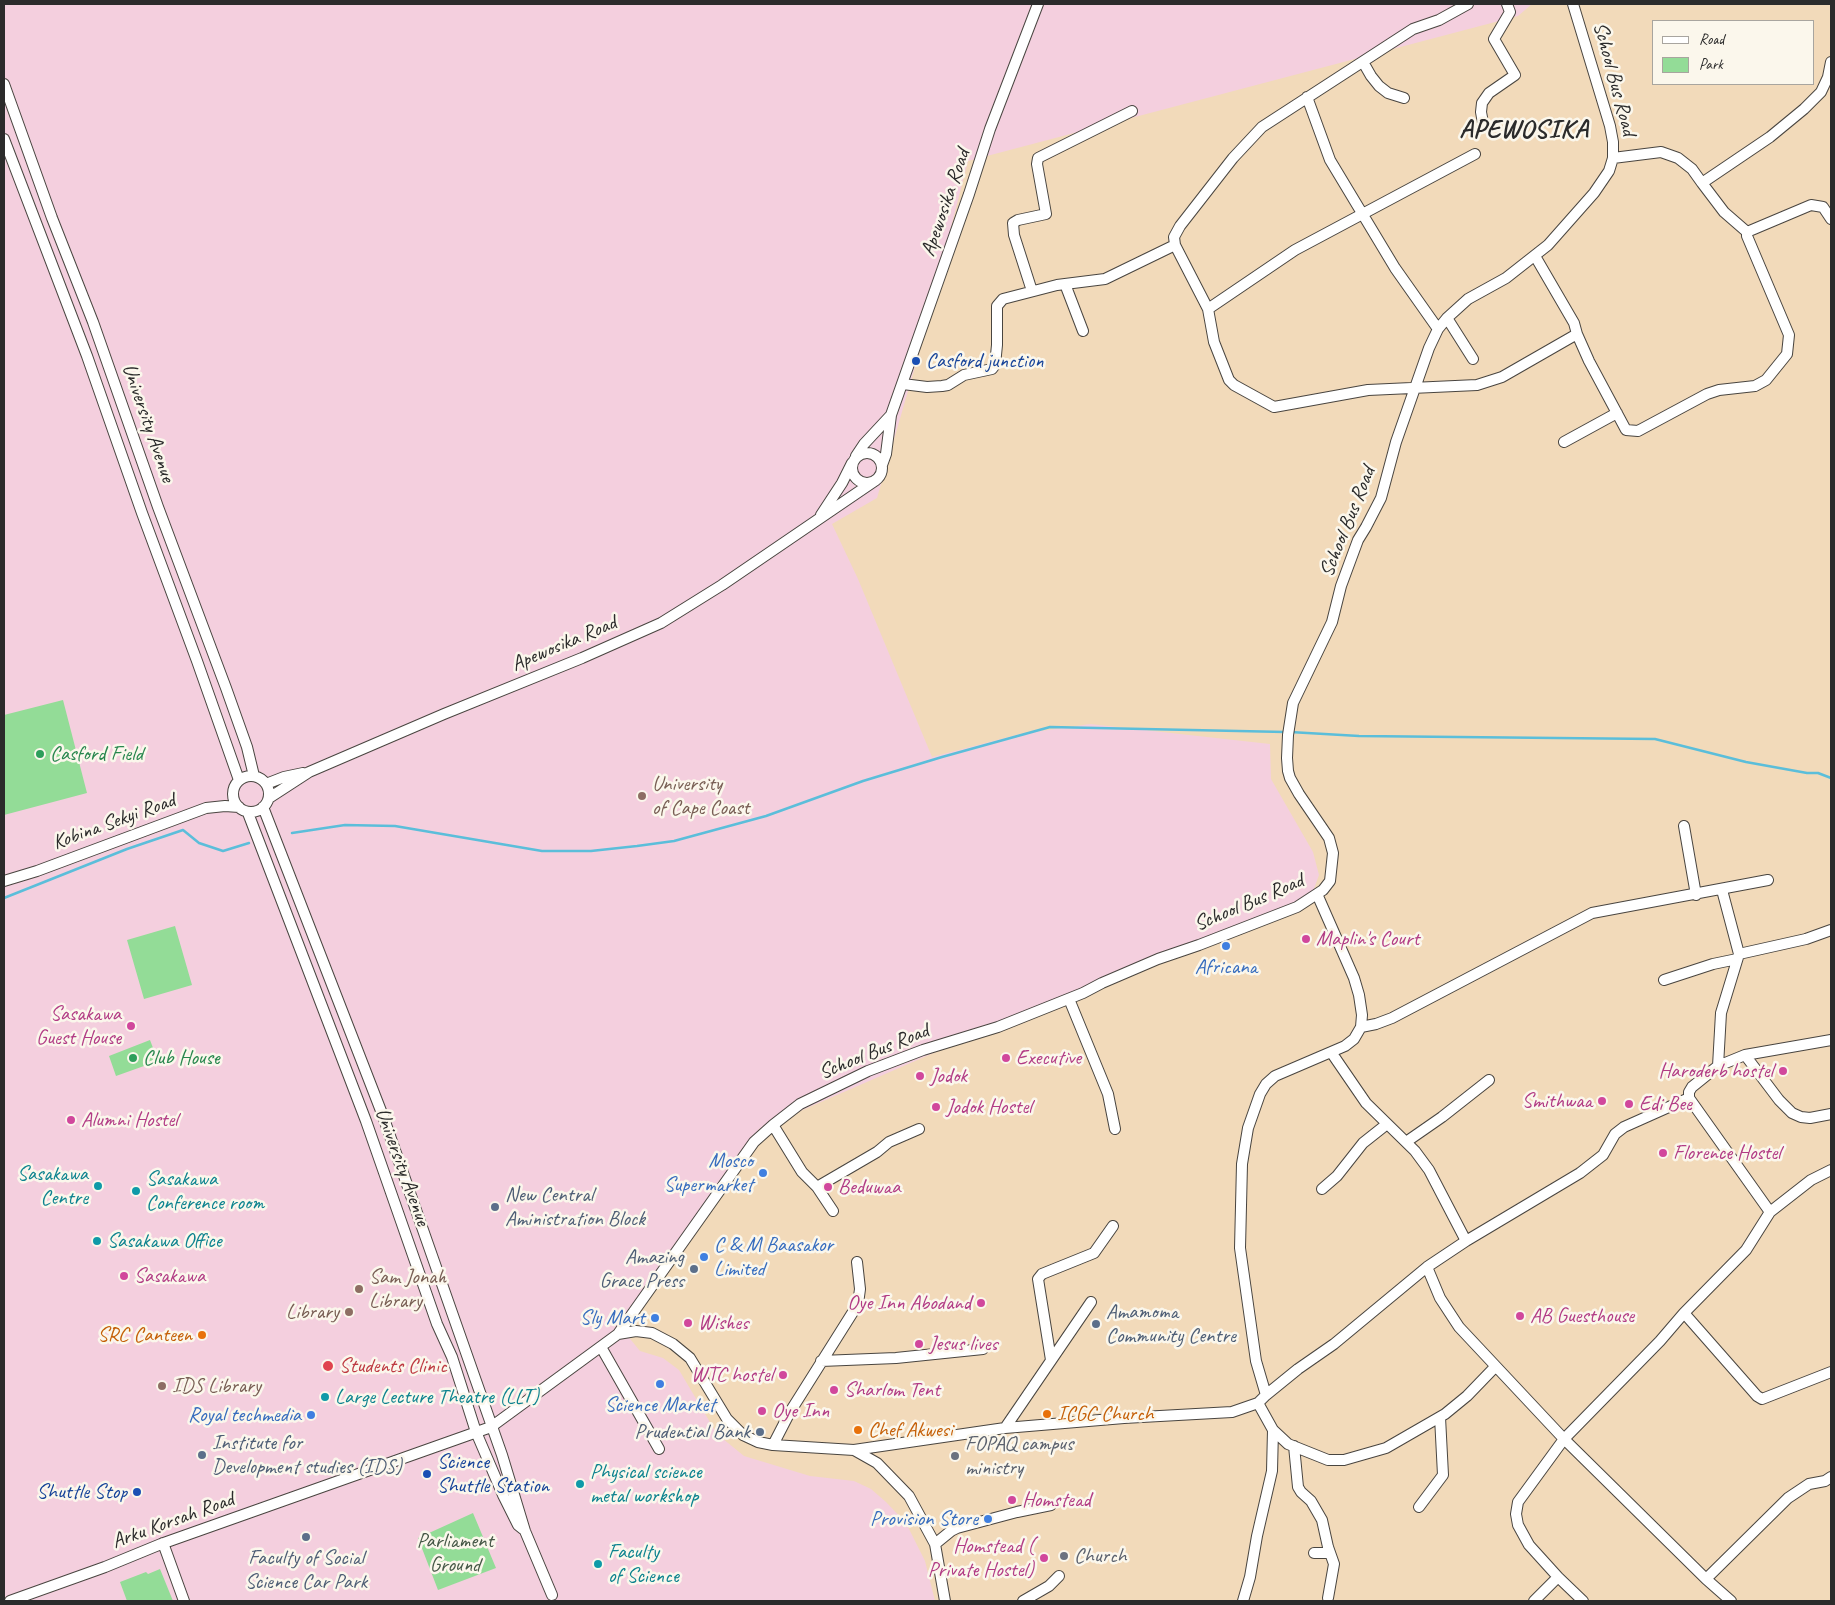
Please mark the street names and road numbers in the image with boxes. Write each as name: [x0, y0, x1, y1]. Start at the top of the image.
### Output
street label: School Bus Road: [1587, 20, 1641, 138]
street label: Apewosika Road: [916, 146, 976, 260]
street label: University Avenue: [116, 361, 180, 485]
street label: School Bus Road: [1315, 463, 1381, 581]
street label: Apewosika Road: [508, 611, 620, 677]
street label: Kobina Sekyi Road: [49, 788, 179, 856]
street label: School Bus Road: [1191, 869, 1307, 937]
street label: School Bus Road: [815, 1019, 933, 1085]
street label: University Avenue: [369, 1105, 435, 1229]
street label: Arku Korsah Road: [108, 1487, 238, 1555]

